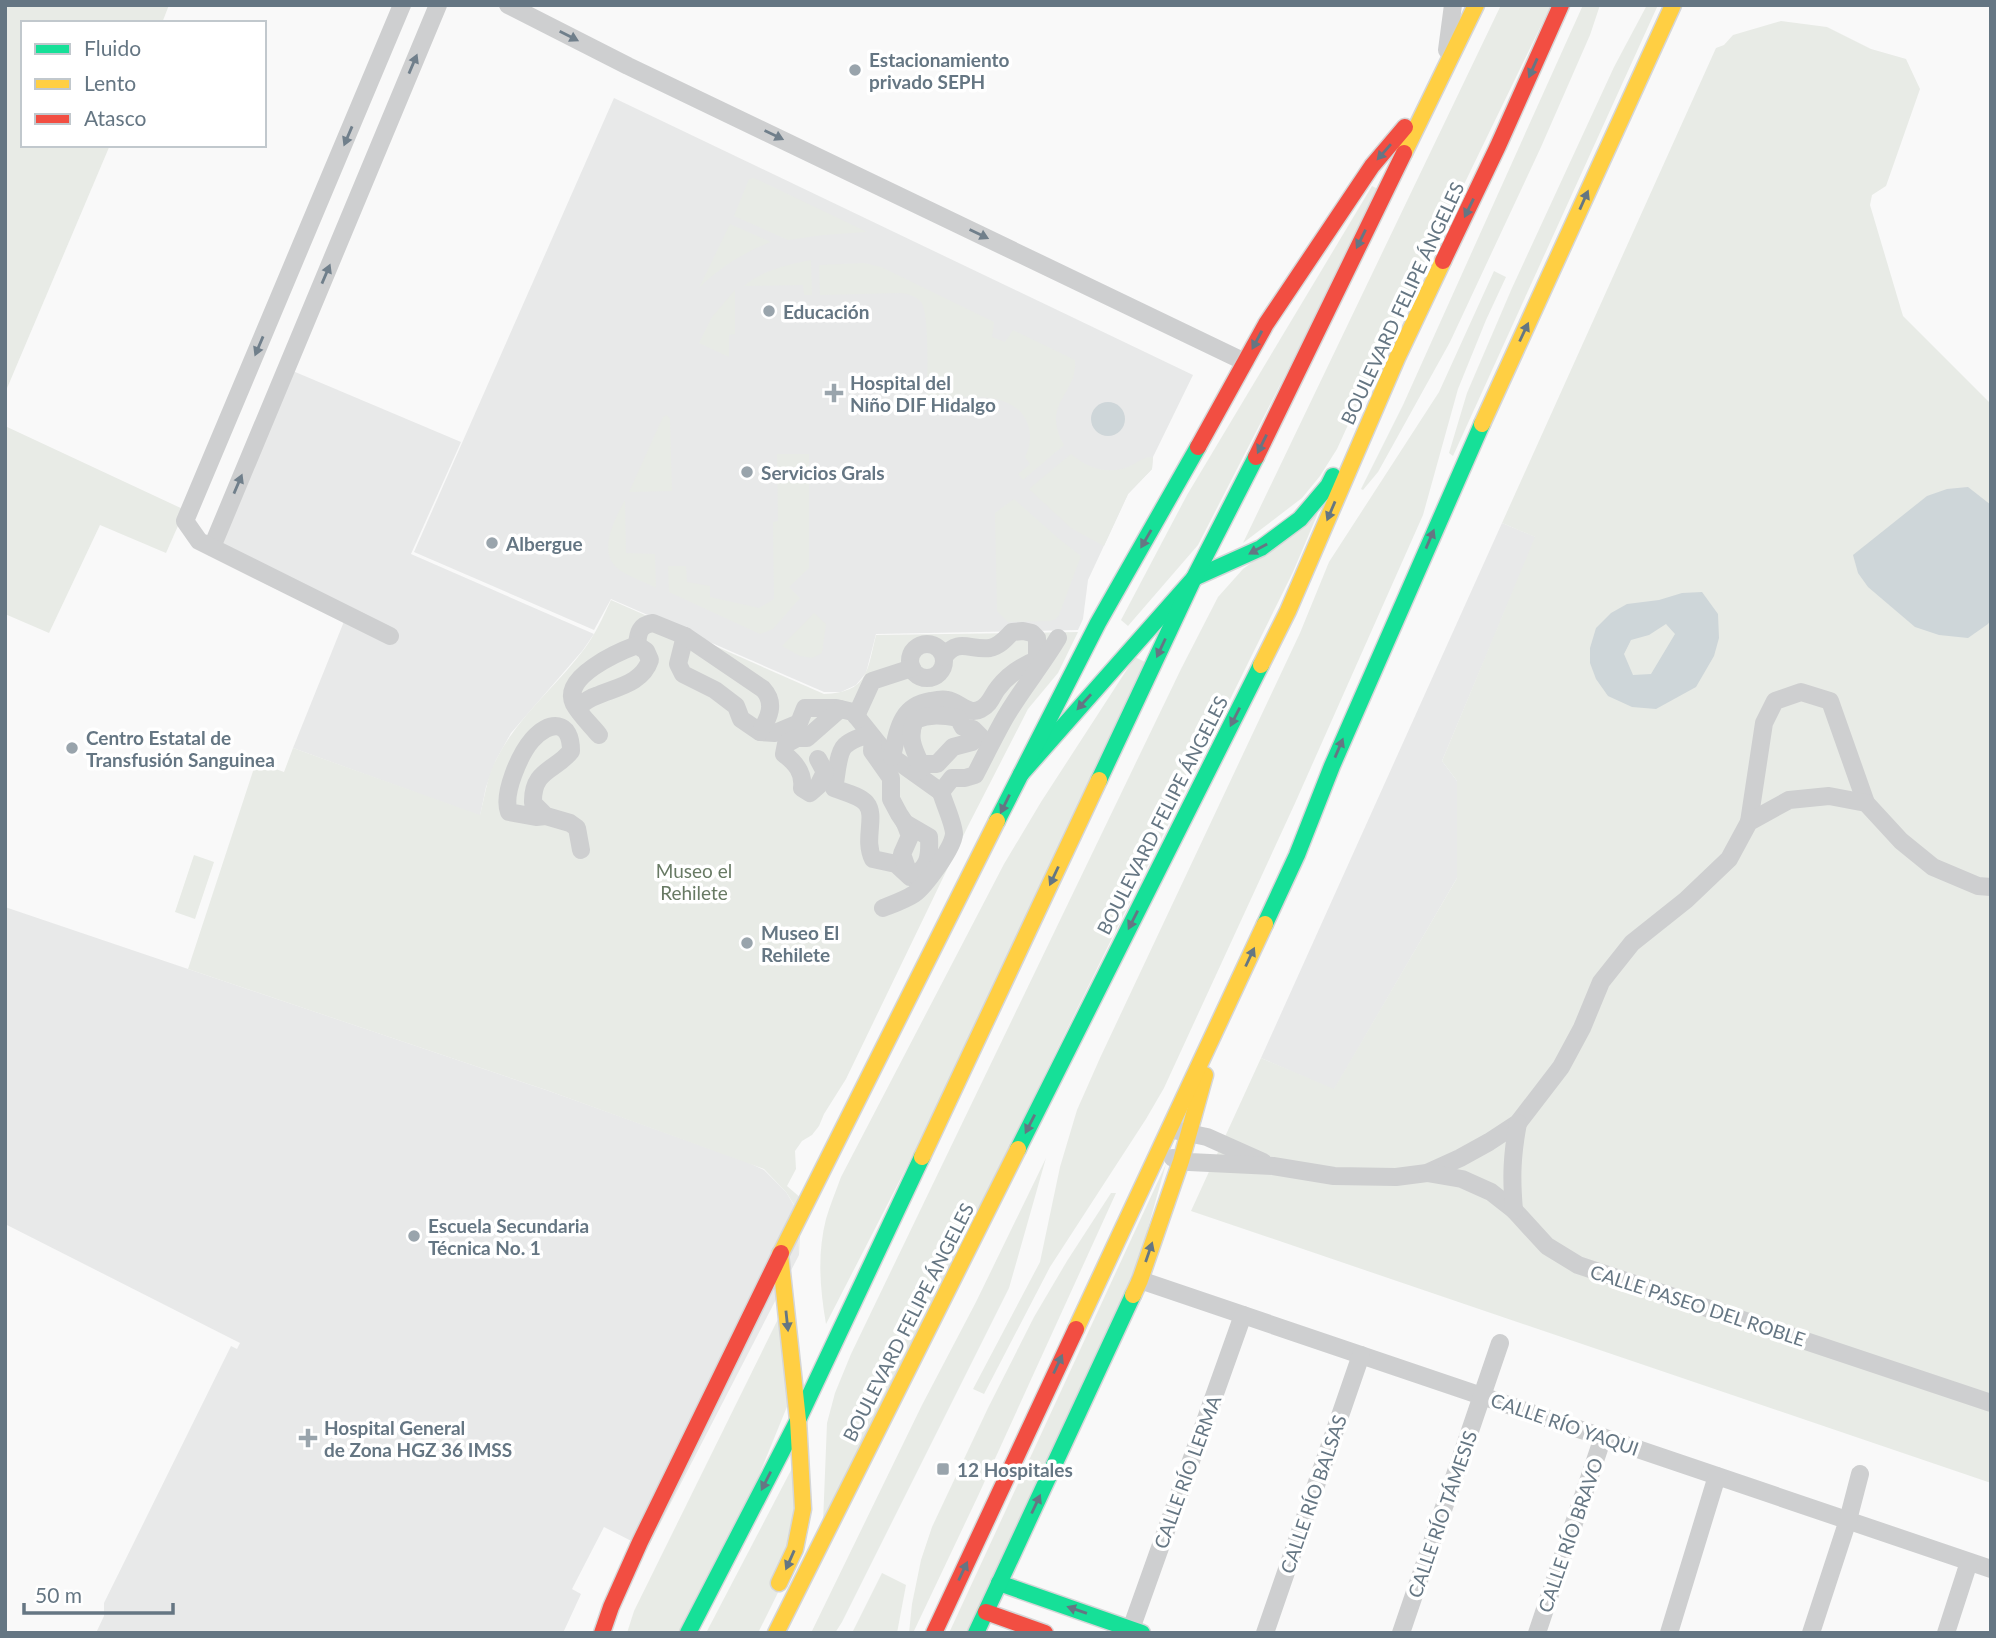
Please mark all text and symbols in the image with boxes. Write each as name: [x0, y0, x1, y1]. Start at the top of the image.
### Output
legend: [21, 21, 266, 147]
one-way arrow: [559, 30, 579, 42]
text: Fluido: [84, 35, 141, 60]
place label: Estacionamiento privado SEPH: [869, 48, 1010, 93]
one-way arrow: [407, 54, 419, 74]
one-way arrow: [1527, 57, 1538, 78]
marker: Estacionamiento privado SEPH: [847, 62, 863, 78]
text: Lento: [84, 70, 136, 95]
text: Atasco: [84, 105, 146, 130]
one-way arrow: [342, 126, 353, 147]
one-way arrow: [763, 130, 784, 141]
one-way arrow: [1377, 143, 1392, 160]
street label: BOULEVARD FELIPE ÁNGELES: [1336, 178, 1468, 428]
one-way arrow: [1579, 190, 1590, 211]
one-way arrow: [1463, 198, 1475, 218]
one-way arrow: [969, 228, 989, 239]
one-way arrow: [1356, 229, 1367, 249]
one-way arrow: [320, 263, 331, 284]
place label: Educación: [783, 300, 870, 323]
marker: Educación: [761, 303, 777, 319]
one-way arrow: [1518, 322, 1530, 342]
one-way arrow: [1251, 330, 1263, 350]
one-way arrow: [254, 335, 265, 356]
place label: Hospital del Niño DIF Hidalgo: [850, 371, 996, 416]
marker: Hospital del Niño DIF Hidalgo: [824, 383, 844, 403]
one-way arrow: [1257, 434, 1268, 454]
place label: Servicios Grals: [761, 461, 885, 484]
marker: Servicios Grals: [739, 464, 755, 480]
one-way arrow: [232, 474, 244, 494]
one-way arrow: [1325, 501, 1337, 521]
one-way arrow: [1140, 529, 1152, 548]
one-way arrow: [1424, 529, 1436, 549]
place label: Albergue: [505, 532, 583, 555]
marker: Albergue: [484, 535, 500, 551]
one-way arrow: [1248, 542, 1268, 554]
one-way arrow: [1156, 638, 1167, 658]
street label: BOULEVARD FELIPE ÁNGELES: [1092, 692, 1232, 938]
one-way arrow: [1076, 693, 1092, 711]
one-way arrow: [1229, 707, 1240, 727]
place label: Centro Estatal de Transfusión Sanguinea: [86, 726, 275, 771]
one-way arrow: [1334, 737, 1345, 758]
marker: Centro Estatal de Transfusión Sanguinea: [64, 740, 80, 756]
one-way arrow: [1000, 794, 1011, 814]
park label: Museo el Rehilete: [656, 859, 732, 904]
one-way arrow: [1048, 866, 1060, 886]
one-way arrow: [1127, 911, 1139, 931]
place label: Museo El Rehilete: [761, 921, 839, 966]
marker: Museo El Rehilete: [739, 935, 755, 951]
one-way arrow: [1244, 947, 1256, 967]
one-way arrow: [1025, 1114, 1036, 1134]
street label: BOULEVARD FELIPE ÁNGELES: [838, 1199, 978, 1445]
place label: Escuela Secundaria Técnica No. 1: [428, 1214, 589, 1259]
marker: Escuela Secundaria Técnica No. 1: [406, 1228, 422, 1244]
one-way arrow: [1144, 1242, 1155, 1263]
street label: CALLE PASEO DEL ROBLE: [1588, 1259, 1808, 1351]
one-way arrow: [782, 1311, 793, 1333]
one-way arrow: [1053, 1354, 1064, 1374]
street label: CALLE RÍO YAQUI: [1488, 1388, 1642, 1460]
street label: CALLE RÍO LERMA: [1149, 1392, 1225, 1552]
street label: CALLE RÍO BALSAS: [1275, 1412, 1351, 1576]
place label: Hospital General de Zona HGZ 36 IMSS: [324, 1416, 512, 1461]
marker: Hospital General de Zona HGZ 36 IMSS: [298, 1428, 318, 1448]
street label: CALLE RÍO TÁMESIS: [1403, 1428, 1481, 1600]
street label: CALLE RÍO BRAVO: [1533, 1455, 1607, 1615]
place label: 12 Hospitales: [957, 1458, 1073, 1481]
marker: 12 Hospitales: [935, 1461, 951, 1477]
one-way arrow: [761, 1471, 772, 1491]
one-way arrow: [1030, 1494, 1041, 1514]
one-way arrow: [784, 1550, 796, 1570]
one-way arrow: [957, 1561, 969, 1581]
scale bar: [24, 1572, 173, 1616]
text: 50 m: [35, 1582, 82, 1607]
one-way arrow: [1067, 1604, 1088, 1615]

